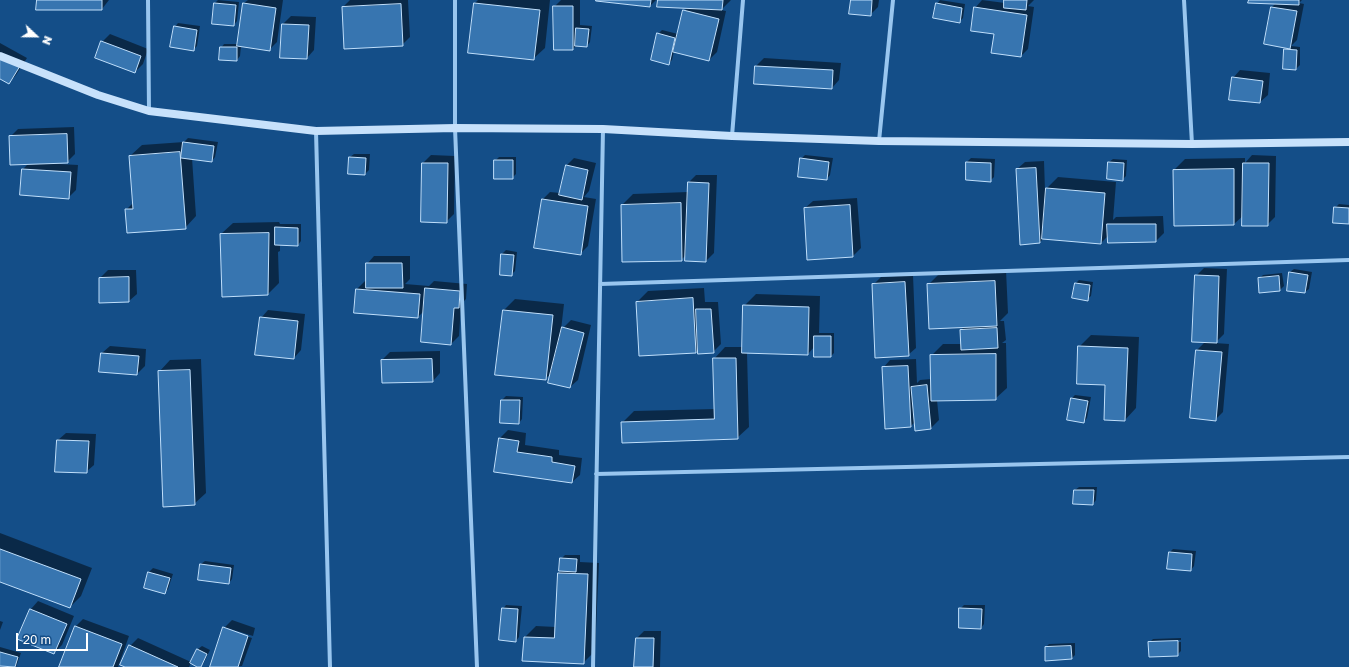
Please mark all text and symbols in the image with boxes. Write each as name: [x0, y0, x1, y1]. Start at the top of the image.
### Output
north arrow: [16, 16, 56, 56]
text: N: [40, 34, 55, 47]
scale bar: [18, 625, 90, 651]
text: 20 m: [23, 632, 51, 647]

